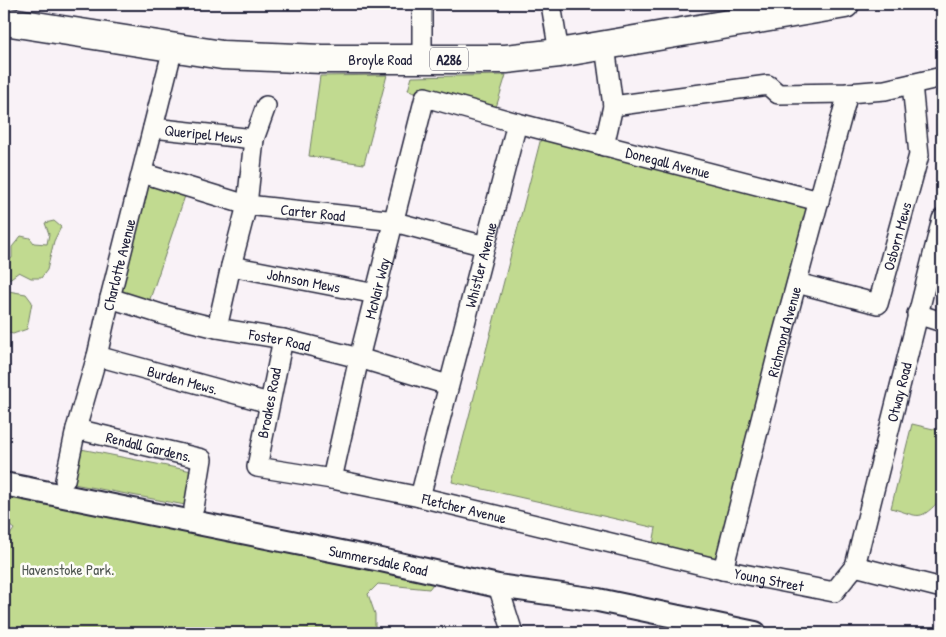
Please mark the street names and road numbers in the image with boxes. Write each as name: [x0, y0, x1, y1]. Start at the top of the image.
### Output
road number: A286: [430, 48, 468, 70]
street label: Broyle Road: [348, 49, 412, 70]
street label: Queripel Mews: [164, 119, 244, 148]
street label: Donegall Avenue: [624, 141, 713, 183]
street label: Carter Road: [279, 198, 346, 226]
street label: Osborn Mews: [877, 199, 916, 273]
street label: Charlotte Avenue: [97, 216, 140, 313]
street label: Whistler Avenue: [459, 220, 501, 310]
street label: McNair Way: [359, 255, 395, 321]
street label: Johnson Mews: [265, 263, 342, 297]
street label: Richmond Avenue: [762, 284, 806, 379]
street label: Foster Road: [246, 323, 313, 356]
street label: Burden Mews.: [145, 360, 221, 399]
street label: Otway Road: [881, 360, 916, 424]
street label: Broakes Road: [252, 366, 286, 440]
street label: Rendall Gardens.: [104, 426, 194, 467]
street label: Fletcher Avenue: [419, 487, 509, 528]
street label: Summersdale Road: [327, 539, 430, 581]
street label: Young Street: [732, 562, 807, 596]

